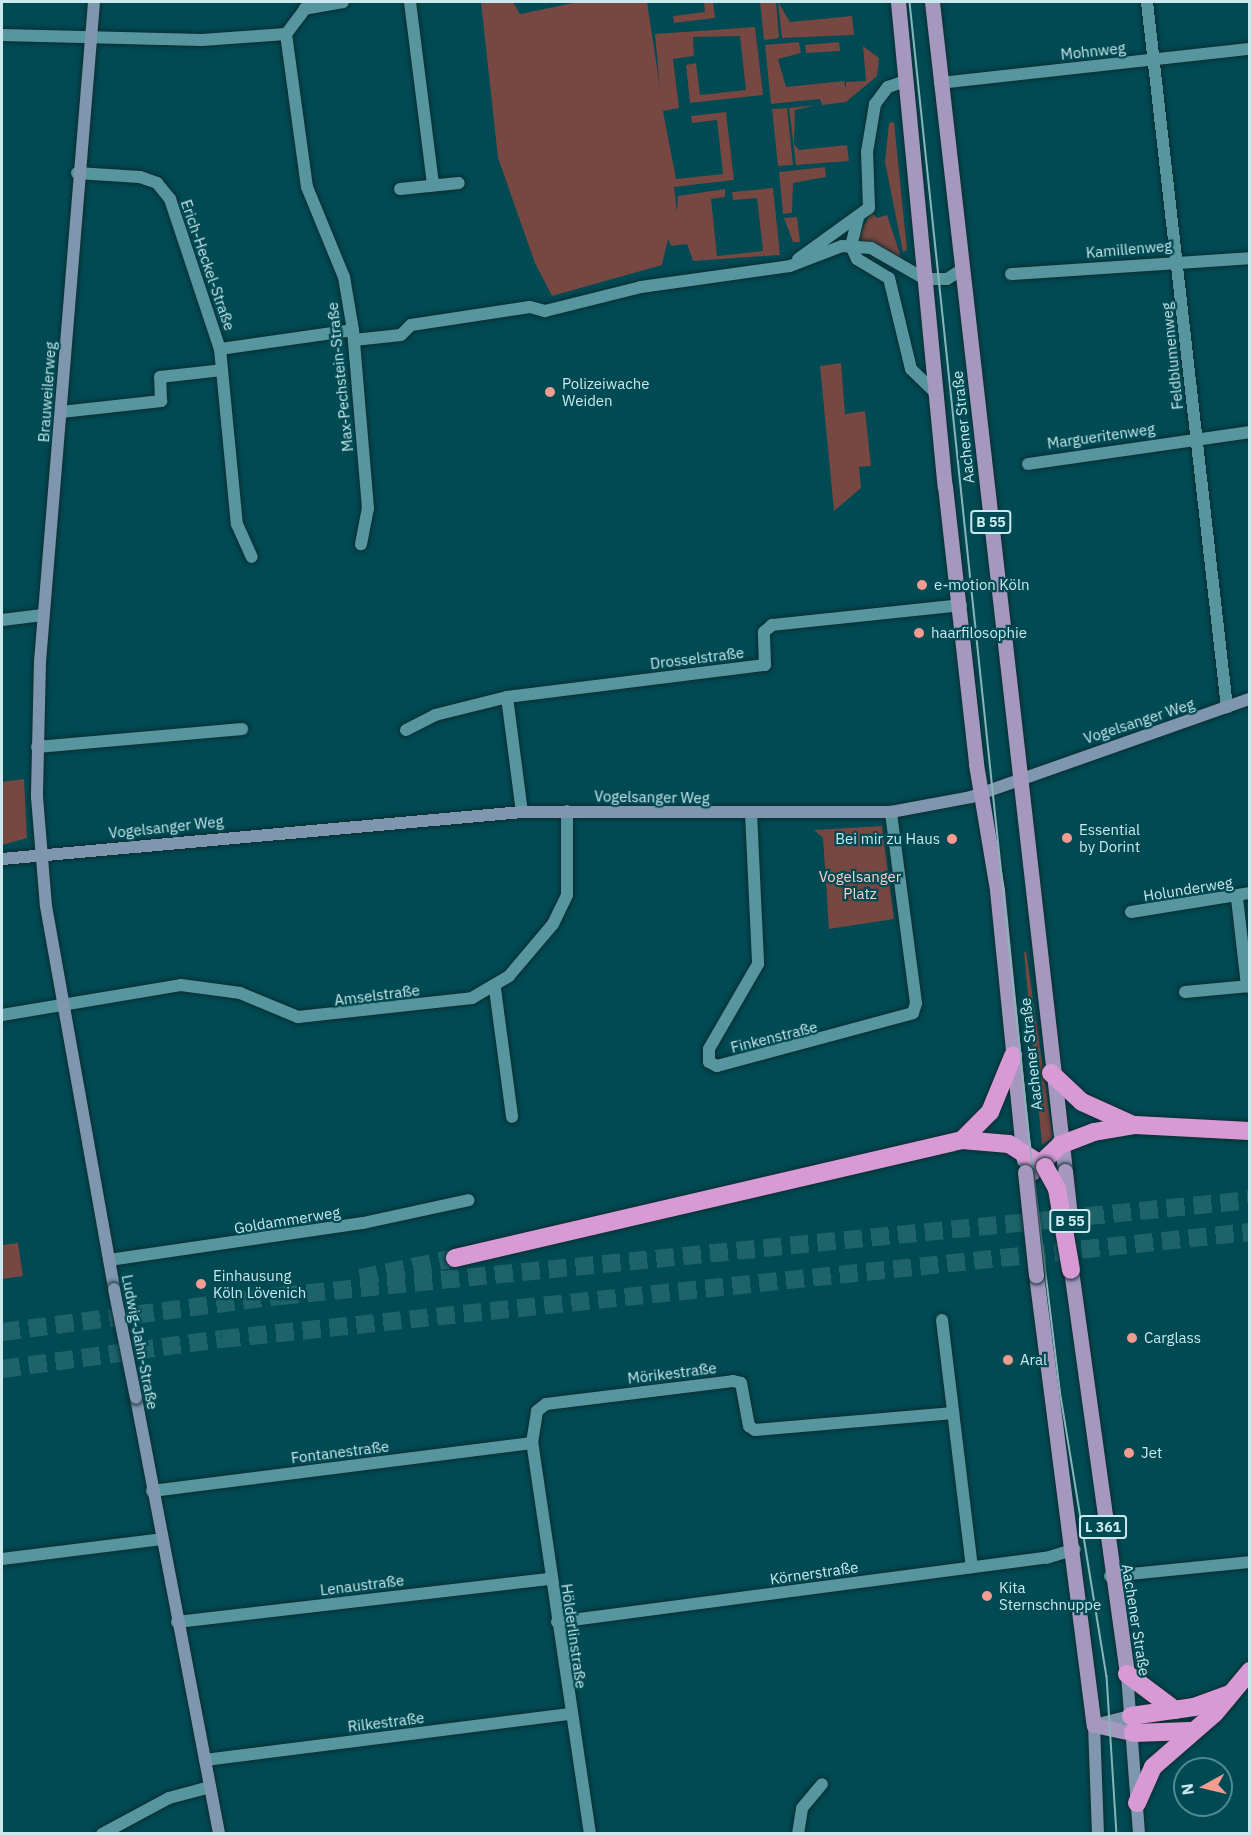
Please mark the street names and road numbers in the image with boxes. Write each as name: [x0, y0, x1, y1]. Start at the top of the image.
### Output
street label: Mohnweg: [1060, 39, 1126, 63]
street label: Erich-Heckel-Straße: [177, 197, 239, 333]
street label: Kamillenweg: [1085, 236, 1173, 262]
street label: Max-Pechstein-Straße: [323, 301, 357, 453]
street label: Feldblumenweg: [1157, 302, 1187, 410]
street label: Brauweilerweg: [35, 341, 59, 443]
street label: Aachener Straße: [948, 370, 978, 484]
street label: Margueritenweg: [1046, 420, 1156, 452]
road number: B 55: [970, 511, 1012, 533]
street label: Drosselstraße: [649, 643, 745, 673]
street label: Vogelsanger Weg: [1081, 695, 1197, 747]
street label: Vogelsanger Weg: [594, 787, 710, 807]
street label: Vogelsanger Weg: [108, 812, 224, 842]
street label: Holunderweg: [1142, 873, 1234, 905]
street label: Amselstraße: [333, 981, 421, 1009]
street label: Aachener Straße: [1016, 997, 1046, 1111]
street label: Finkenstraße: [729, 1018, 819, 1056]
street label: Goldammerweg: [233, 1203, 341, 1237]
road number: B 55: [1049, 1210, 1091, 1232]
street label: Ludwig-Jahn-Straße: [118, 1273, 162, 1411]
street label: Mörikestraße: [626, 1359, 718, 1387]
street label: Fontanestraße: [290, 1437, 390, 1467]
road number: L 361: [1079, 1516, 1127, 1538]
street label: Körnerstraße: [769, 1558, 859, 1588]
street label: Aachener Straße: [1118, 1563, 1154, 1677]
street label: Lenaustraße: [319, 1571, 405, 1599]
street label: Hölderlinstraße: [558, 1582, 590, 1690]
street label: Rilkestraße: [347, 1708, 425, 1736]

